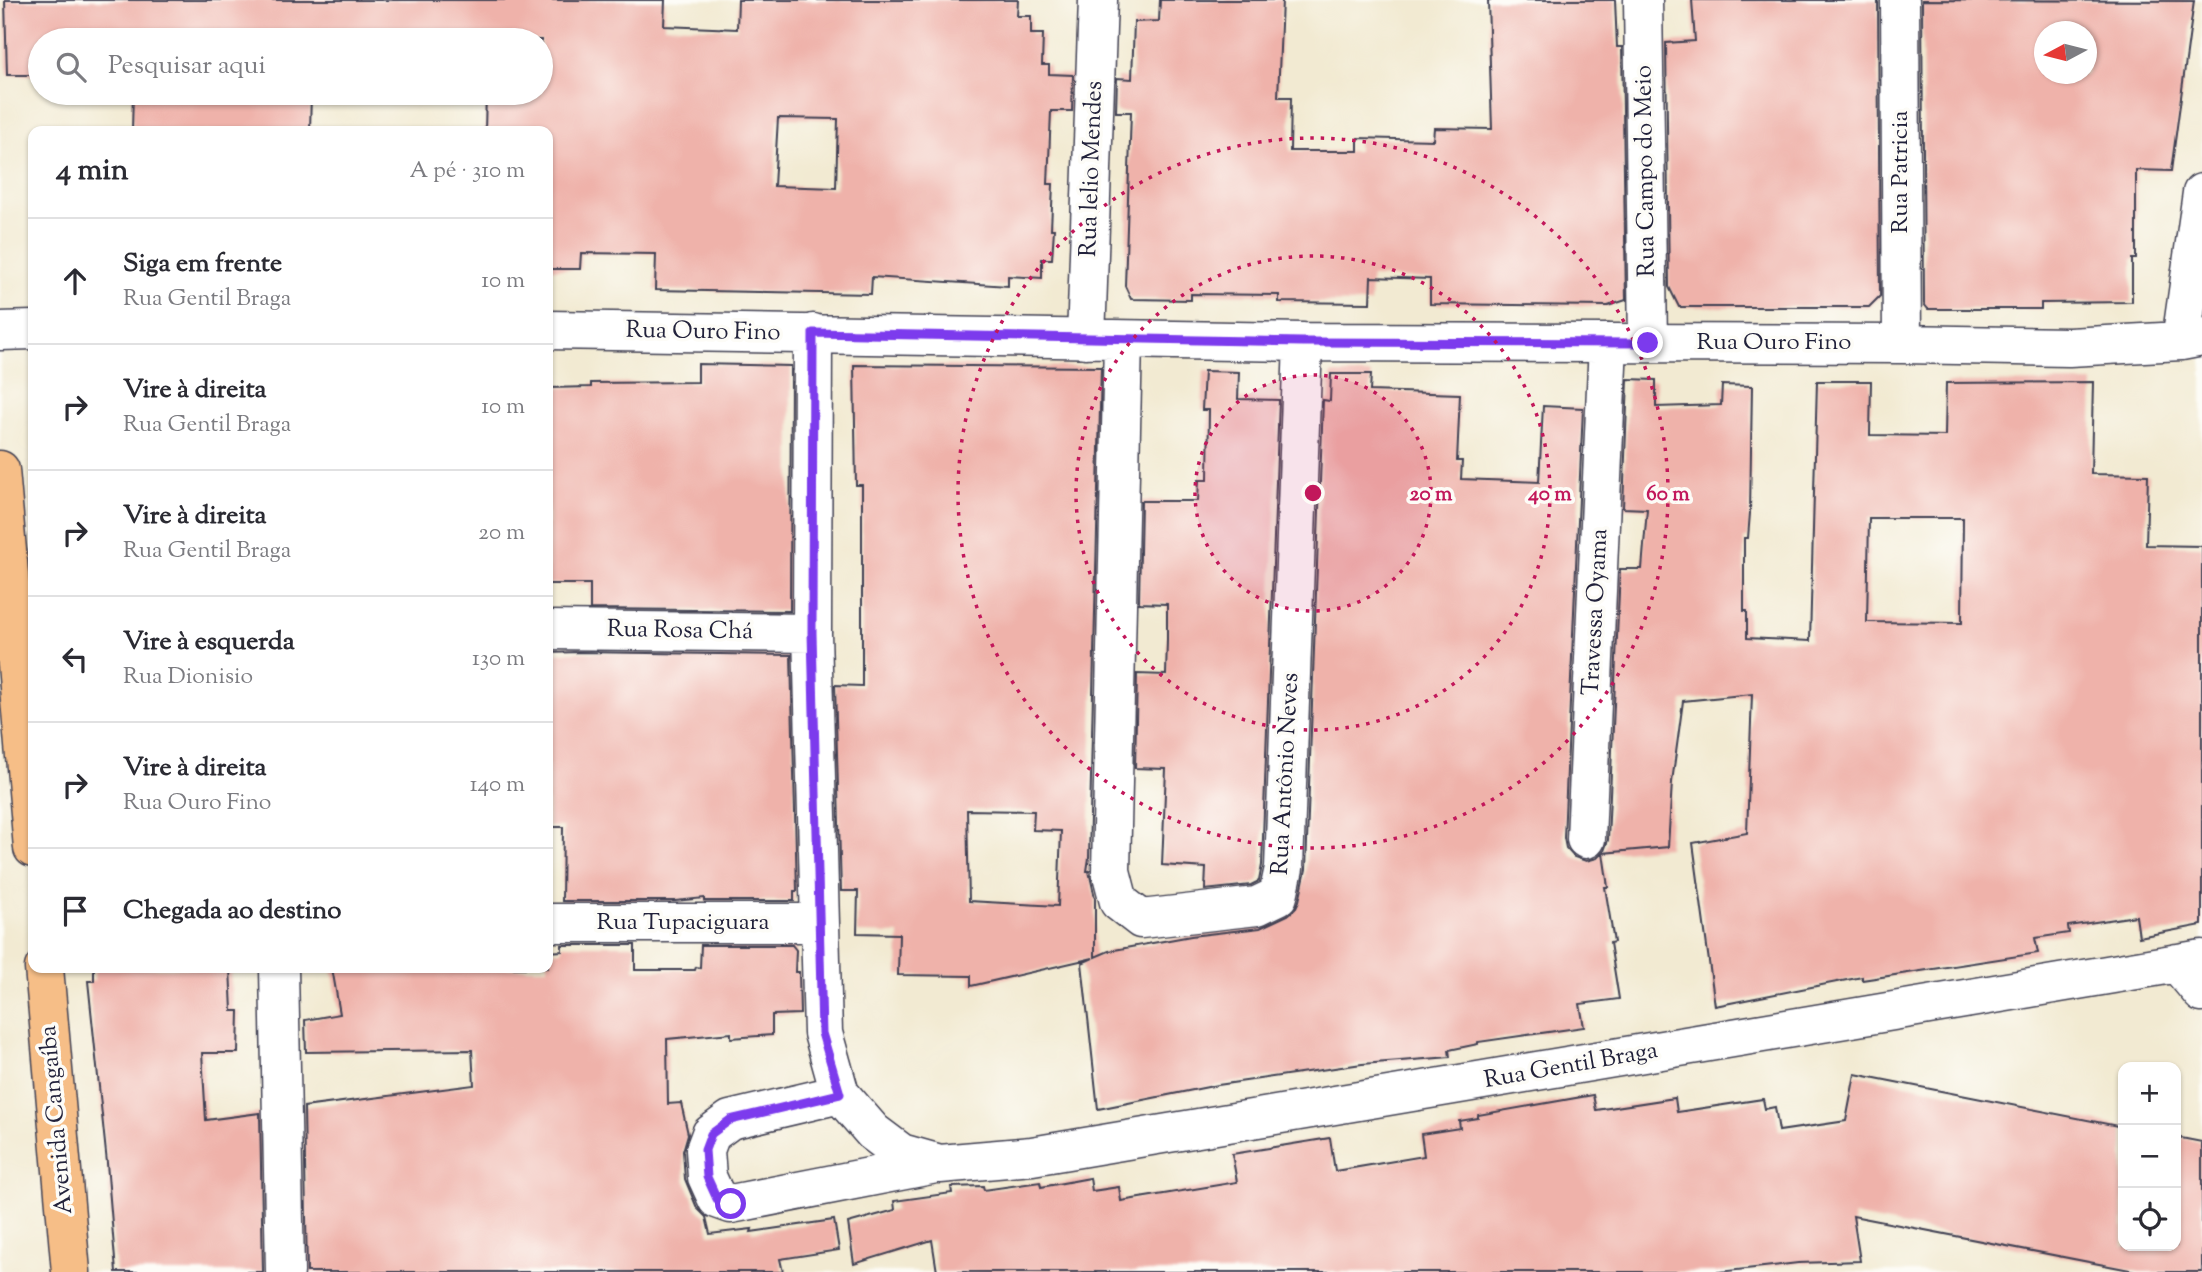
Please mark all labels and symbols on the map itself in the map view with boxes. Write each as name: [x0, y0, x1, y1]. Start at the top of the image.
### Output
north arrow: [2034, 21, 2097, 84]
street label: Rua Campo do Meio: [1627, 65, 1665, 277]
street label: Rua lelio Mendes: [1072, 80, 1112, 258]
street label: Rua Patricia: [1884, 110, 1918, 234]
street label: Rua Ouro Fino: [625, 314, 781, 350]
street label: Rua Ouro Fino: [1697, 326, 1851, 360]
route end: [1632, 327, 1663, 358]
text: 20 m: [1410, 480, 1453, 510]
text: 40 m: [1527, 480, 1572, 510]
text: 60 m: [1646, 480, 1690, 510]
centre of rings: [1301, 481, 1325, 505]
street label: Travessa Oyama: [1575, 528, 1617, 696]
street label: Rua Rosa Chá: [607, 613, 753, 649]
street label: Rua Antônio Neves: [1264, 672, 1308, 876]
street label: Rua Tupaciguara: [596, 906, 770, 940]
street label: Avenida Cangaíba: [32, 1024, 82, 1216]
street label: Rua Gentil Braga: [1482, 1034, 1660, 1098]
route start: [715, 1188, 746, 1219]

